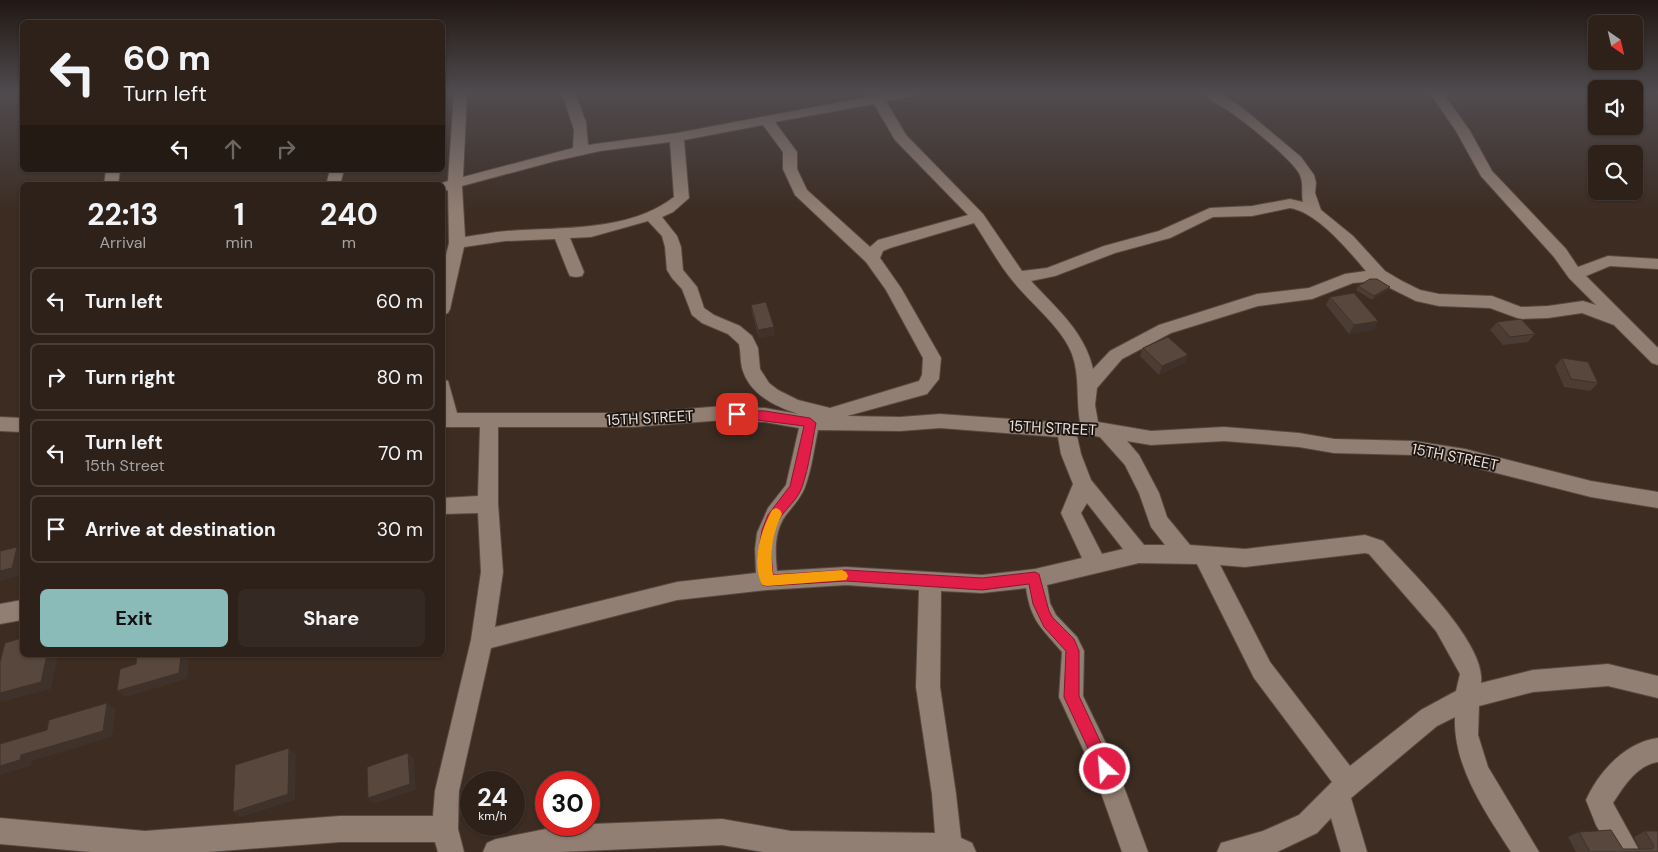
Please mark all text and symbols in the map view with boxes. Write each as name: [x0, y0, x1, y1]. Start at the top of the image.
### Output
north arrow: [1588, 15, 1642, 70]
map controls: [1588, 15, 1643, 200]
text: 60 m: [123, 35, 211, 81]
icon: left: [40, 40, 105, 105]
text: Turn left: [123, 79, 207, 108]
button: sound: [1588, 80, 1643, 135]
icon: left: [166, 135, 194, 163]
icon: ahead: [219, 135, 247, 163]
icon: right: [272, 135, 300, 163]
button: search: [1588, 145, 1643, 200]
text: 22:13: [87, 195, 158, 234]
text: 1: [234, 195, 245, 234]
text: 240: [320, 195, 378, 234]
text: Arrival: [99, 232, 146, 253]
text: min: [226, 232, 253, 253]
text: m: [342, 232, 356, 253]
icon: left: [42, 287, 70, 315]
text: Turn left: [85, 289, 163, 314]
text: 60 m: [376, 289, 423, 314]
icon: right: [42, 363, 70, 391]
text: Turn right: [85, 365, 175, 390]
text: 80 m: [376, 365, 423, 390]
pin: [716, 393, 758, 435]
icon: arrive: [723, 400, 751, 428]
street label: 15TH STREET: [606, 406, 694, 430]
street label: 15TH STREET: [1009, 416, 1097, 440]
text: Turn left: [85, 430, 163, 455]
icon: left: [42, 439, 70, 467]
street label: 15TH STREET: [1410, 439, 1500, 475]
text: 70 m: [378, 441, 423, 466]
text: 15th Street: [85, 455, 165, 476]
icon: arrive: [42, 515, 70, 543]
text: Arrive at destination: [85, 517, 276, 542]
text: 30 m: [377, 517, 423, 542]
button: Exit: [40, 589, 228, 647]
button: Share: [238, 589, 425, 647]
position arrow: [1078, 742, 1130, 794]
speed limit sign: 30: [535, 771, 600, 836]
text: 24: [477, 781, 508, 814]
text: km/h: [478, 808, 507, 824]

